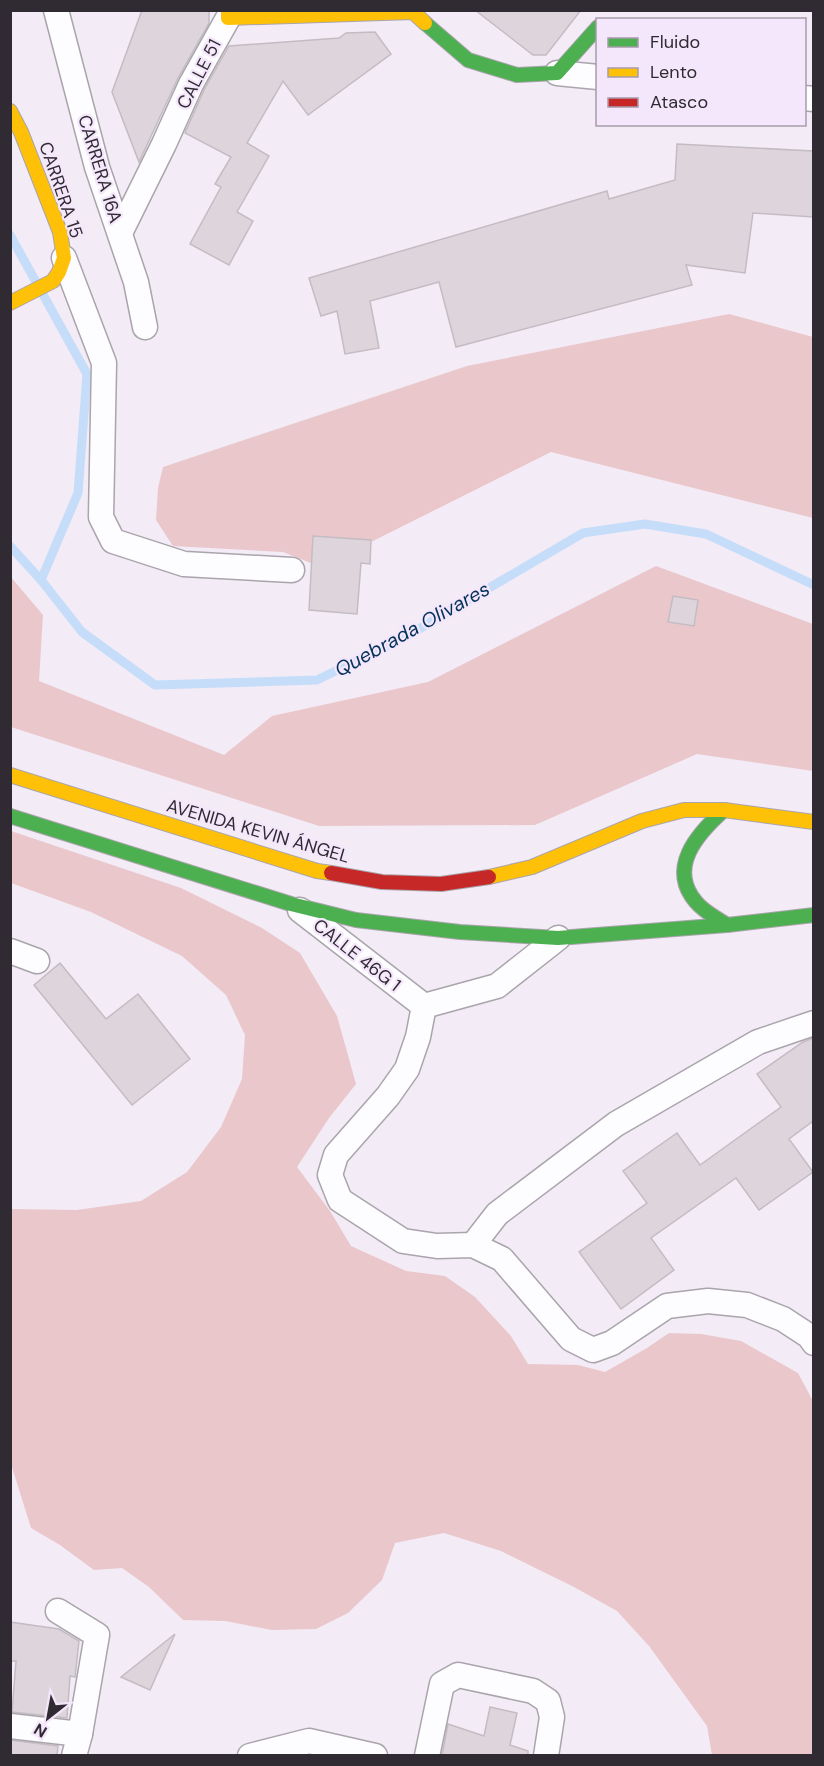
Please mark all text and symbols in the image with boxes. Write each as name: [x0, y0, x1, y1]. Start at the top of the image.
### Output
legend: [596, 18, 806, 126]
text: Fluido: [650, 30, 700, 54]
street label: CALLE 51: [171, 35, 227, 113]
text: Lento: [650, 60, 697, 84]
text: Atasco: [650, 90, 708, 114]
street label: CARRERA 16A: [72, 112, 128, 226]
street label: CARRERA 15: [33, 139, 89, 241]
water label: Quebrada Olivares: [330, 575, 494, 683]
street label: AVENIDA KEVIN ÁNGEL: [164, 793, 352, 869]
street label: CALLE 46G 1: [308, 913, 406, 997]
north arrow: [18, 1688, 78, 1748]
text: N: [30, 1718, 51, 1742]

